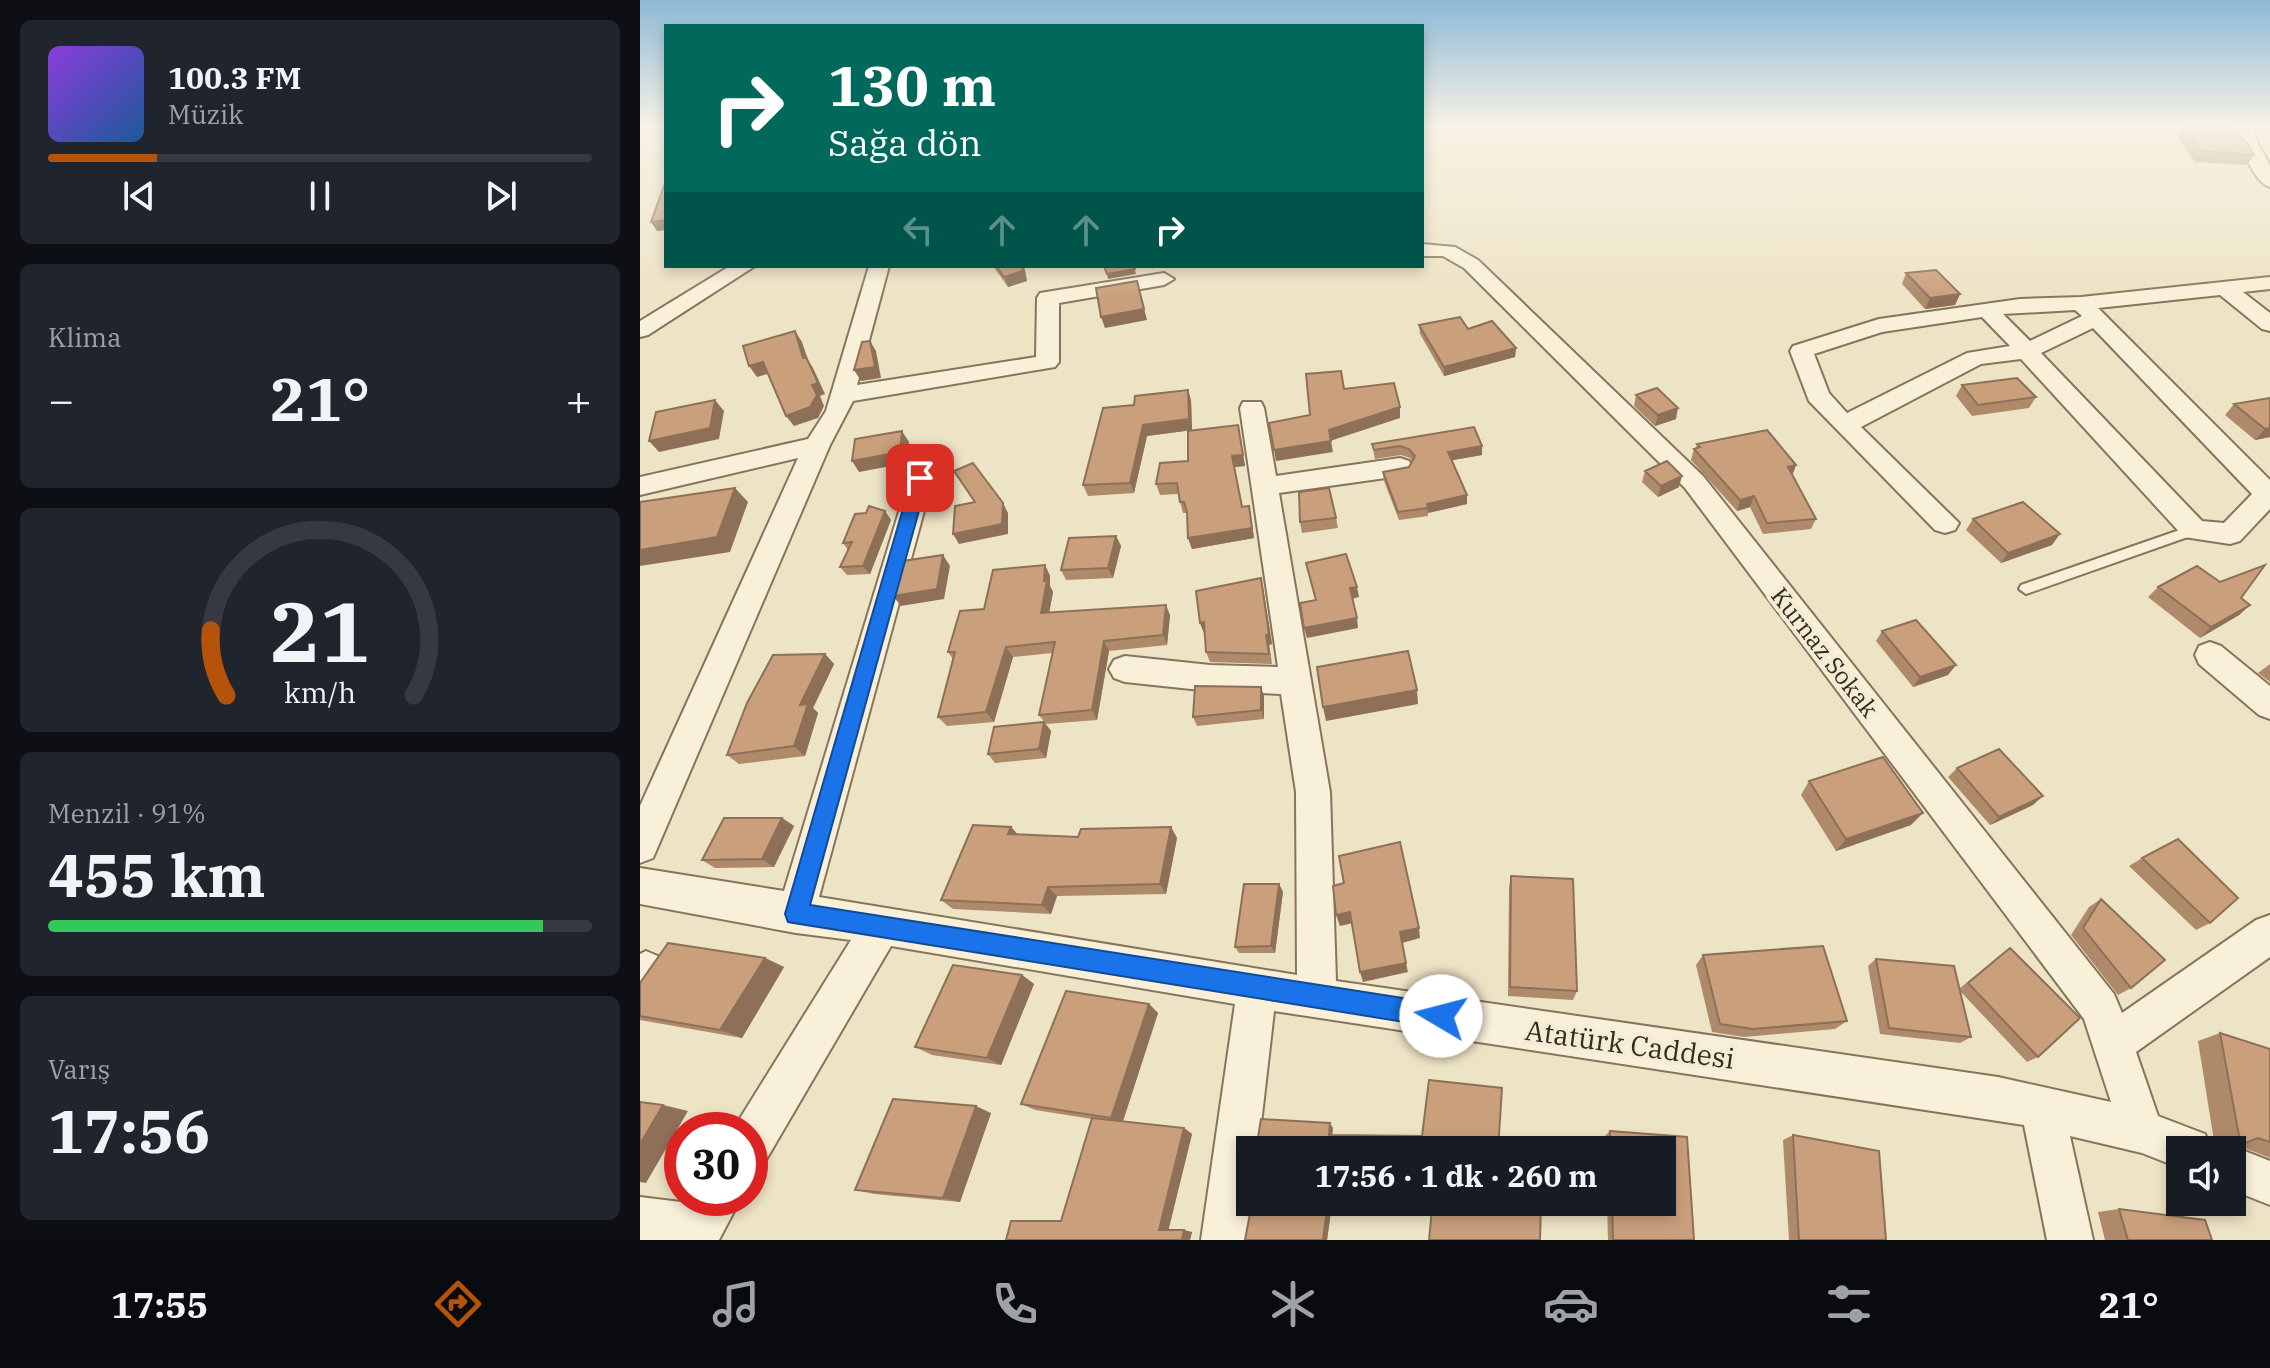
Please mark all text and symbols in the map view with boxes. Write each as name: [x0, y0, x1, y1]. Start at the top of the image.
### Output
text: 130 m: [828, 49, 996, 121]
icon: right: [696, 56, 800, 160]
text: 100.3 FM: [168, 58, 301, 97]
text: Müzik: [168, 97, 243, 131]
text: Sağa dön: [828, 119, 981, 166]
icon: previous: [117, 174, 161, 218]
icon: pause: [298, 174, 342, 218]
icon: next: [479, 174, 523, 218]
icon: left: [896, 208, 940, 252]
icon: ahead: [980, 208, 1024, 252]
icon: ahead: [1064, 208, 1108, 252]
icon: right: [1148, 208, 1192, 252]
text: Klima: [48, 320, 121, 354]
text: 21°: [270, 359, 370, 438]
text: −: [48, 371, 74, 428]
text: +: [566, 371, 592, 428]
pin: [886, 444, 954, 512]
icon: arrive: [898, 456, 942, 500]
text: 21: [270, 577, 370, 685]
street label: Kurnaz Sokak: [1764, 580, 1886, 724]
text: km/h: [284, 674, 356, 711]
text: Menzil · 91%: [48, 796, 206, 830]
text: 455 km: [48, 835, 266, 914]
position arrow: [1399, 974, 1483, 1058]
street label: Atatürk Caddesi: [1523, 1011, 1737, 1077]
text: Varış: [48, 1052, 110, 1086]
text: 17:56: [48, 1091, 210, 1170]
speed limit sign: 30: [664, 1112, 768, 1216]
map controls: [2166, 1136, 2246, 1216]
button: sound: [2166, 1136, 2246, 1216]
text: 17:56 · 1 dk · 260 m: [1315, 1156, 1597, 1195]
icon: directions: [430, 1276, 486, 1332]
icon: music: [708, 1276, 764, 1332]
icon: phone: [987, 1276, 1043, 1332]
icon: climate: [1265, 1276, 1321, 1332]
icon: car: [1543, 1276, 1599, 1332]
icon: filters: [1821, 1276, 1877, 1332]
text: 17:55: [111, 1281, 208, 1328]
text: 21°: [2099, 1281, 2159, 1328]

